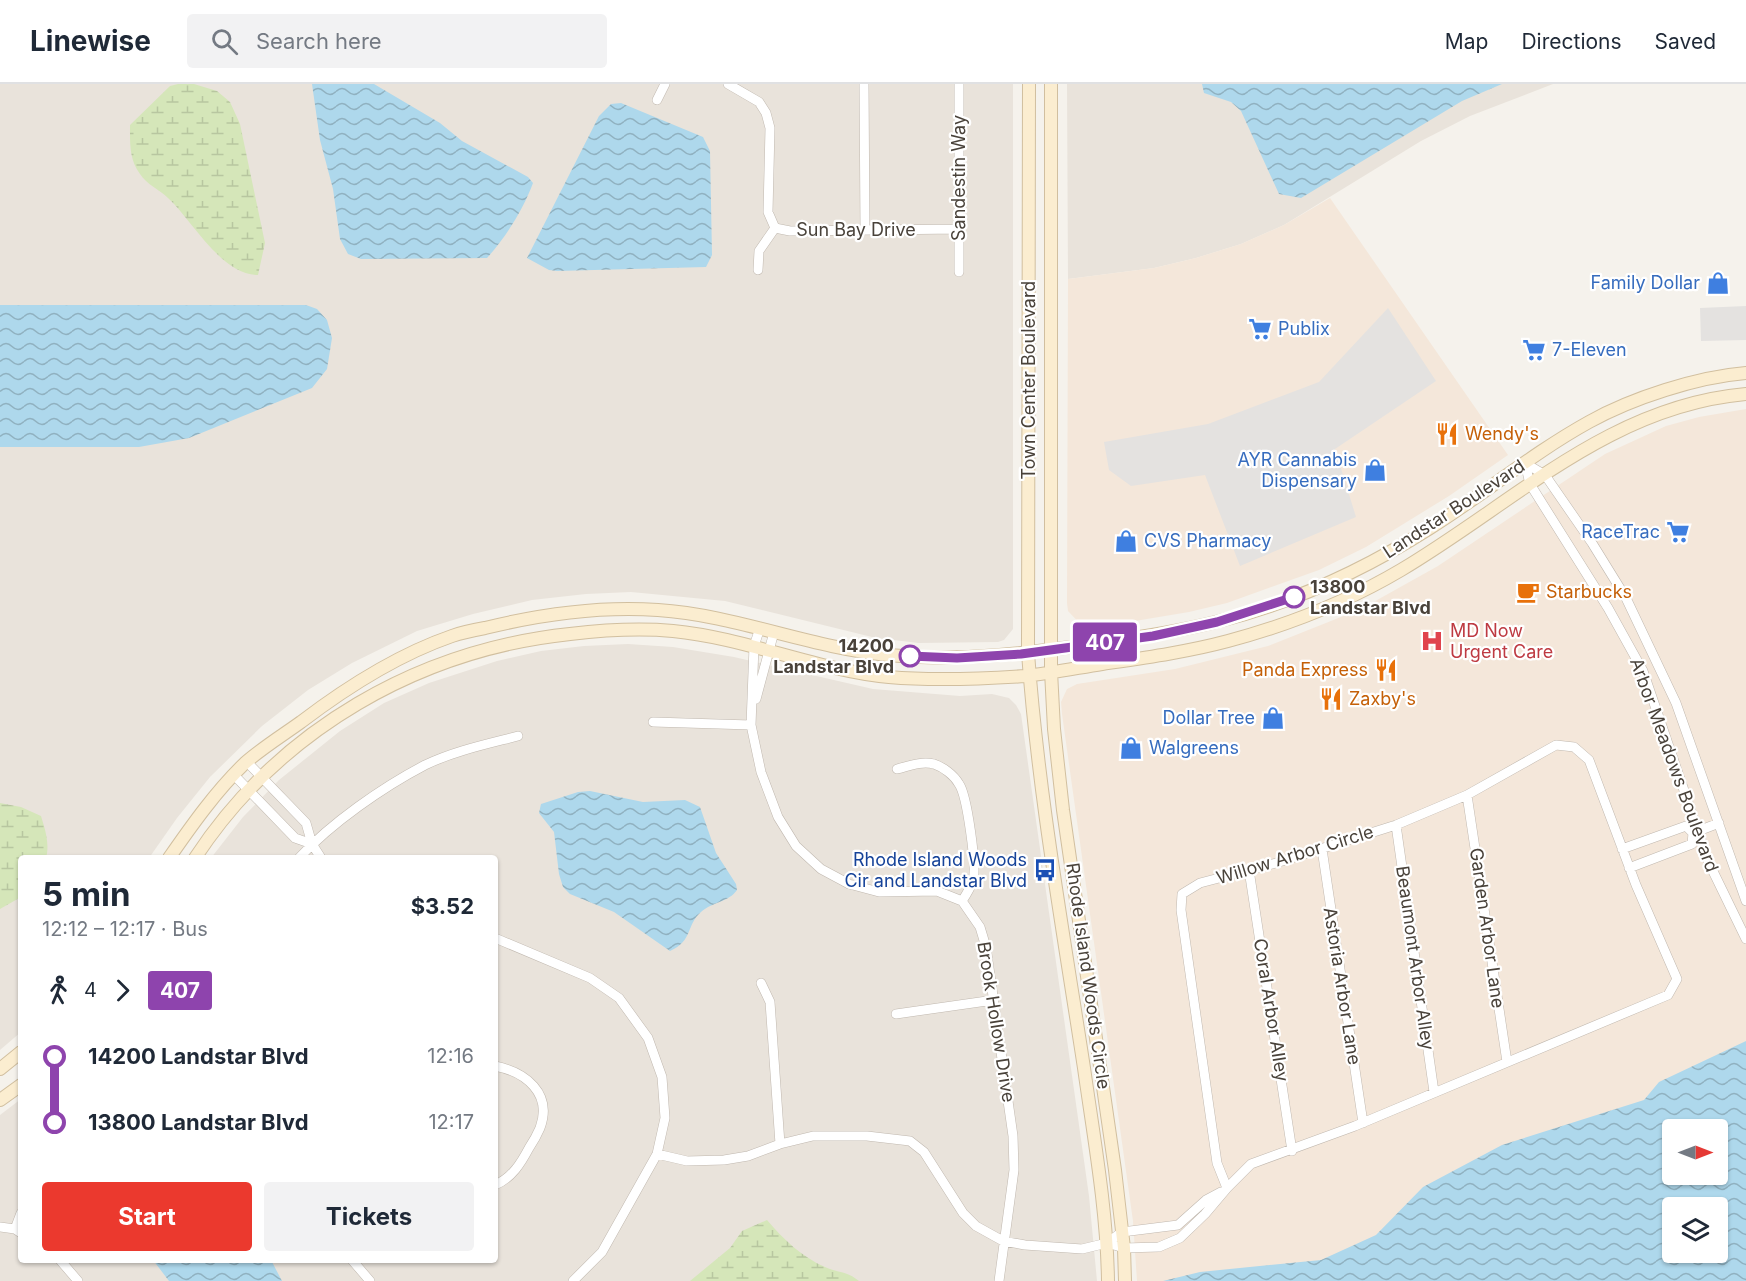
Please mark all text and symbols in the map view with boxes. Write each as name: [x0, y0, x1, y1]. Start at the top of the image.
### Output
search box: [187, 14, 607, 68]
text: Linewise: [30, 24, 151, 58]
icon: search: [208, 25, 241, 58]
text: Search here: [256, 28, 382, 54]
text: Map: [1445, 29, 1488, 54]
text: Directions: [1521, 29, 1622, 54]
text: Saved: [1655, 29, 1716, 54]
street label: Sandestin Way: [948, 115, 969, 241]
street label: Sun Bay Drive: [796, 219, 916, 240]
shop icon: Family Dollar: [1705, 270, 1731, 296]
place label: Family Dollar: [1591, 272, 1700, 293]
street label: Town Center Boulevard: [1018, 281, 1039, 479]
supermarket icon: Publix: [1247, 316, 1273, 342]
place label: Publix: [1278, 318, 1330, 339]
supermarket icon: 7-Eleven: [1521, 337, 1547, 363]
place label: 7-Eleven: [1552, 339, 1627, 360]
restaurant icon: Wendy's: [1434, 421, 1460, 447]
place label: Wendy's: [1465, 423, 1539, 444]
place label: AYR Cannabis Dispensary: [1238, 449, 1357, 491]
street label: Landstar Boulevard: [1379, 455, 1529, 562]
shop icon: AYR Cannabis Dispensary: [1362, 457, 1388, 483]
supermarket icon: RaceTrac: [1665, 519, 1691, 545]
place label: RaceTrac: [1581, 521, 1660, 542]
shop icon: CVS Pharmacy: [1113, 528, 1139, 554]
place label: CVS Pharmacy: [1144, 530, 1271, 551]
place label: 13800 Landstar Blvd: [1310, 576, 1431, 618]
cafe icon: Starbucks: [1515, 579, 1541, 605]
place label: Starbucks: [1546, 581, 1632, 602]
marker: 13800 Landstar Blvd: [1283, 586, 1305, 608]
place label: MD Now Urgent Care: [1450, 620, 1553, 662]
line badge: 407: [1070, 622, 1140, 662]
hospital icon: MD Now Urgent Care: [1419, 628, 1445, 654]
text: 407: [1085, 630, 1125, 655]
place label: 14200 Landstar Blvd: [773, 635, 894, 677]
marker: 14200 Landstar Blvd: [899, 645, 921, 667]
street label: Arbor Meadows Boulevard: [1626, 655, 1723, 875]
restaurant icon: Panda Express: [1373, 657, 1399, 683]
place label: Panda Express: [1242, 659, 1368, 680]
restaurant icon: Zaxby's: [1318, 686, 1344, 712]
place label: Zaxby's: [1349, 688, 1416, 709]
shop icon: Dollar Tree: [1260, 705, 1286, 731]
place label: Dollar Tree: [1162, 707, 1255, 728]
shop icon: Walgreens: [1118, 735, 1144, 761]
place label: Walgreens: [1149, 737, 1239, 758]
street label: Willow Arbor Circle: [1214, 821, 1376, 888]
street label: Garden Arbor Lane: [1466, 846, 1509, 1009]
place label: Rhode Island Woods Cir and Landstar Blvd: [844, 849, 1027, 891]
bus stop icon: Rhode Island Woods Cir and Landstar Blvd: [1032, 857, 1058, 883]
street label: Rhode Island Woods Circle: [1062, 861, 1115, 1090]
street label: Beaumont Arbor Alley: [1392, 864, 1439, 1051]
text: 5 min: [42, 874, 131, 914]
text: $3.52: [411, 893, 474, 919]
street label: Astoria Arbor Lane: [1320, 905, 1365, 1066]
text: 12:12 – 12:17 · Bus: [42, 917, 208, 941]
street label: Coral Arbor Alley: [1250, 937, 1293, 1083]
street label: Brook Hollow Drive: [973, 940, 1020, 1104]
icon: walk: [42, 974, 75, 1007]
icon: forward: [106, 974, 139, 1007]
text: 4: [84, 978, 97, 1002]
text: 407: [160, 978, 200, 1003]
text: 14200 Landstar Blvd: [88, 1043, 309, 1069]
text: 12:16: [427, 1044, 474, 1068]
text: 13800 Landstar Blvd: [88, 1109, 309, 1135]
text: 12:17: [428, 1110, 474, 1134]
north arrow: [1662, 1119, 1728, 1185]
map controls: [1662, 1119, 1728, 1263]
button: Start: [42, 1182, 252, 1251]
button: Tickets: [264, 1182, 474, 1251]
button: layers: [1662, 1197, 1728, 1263]

